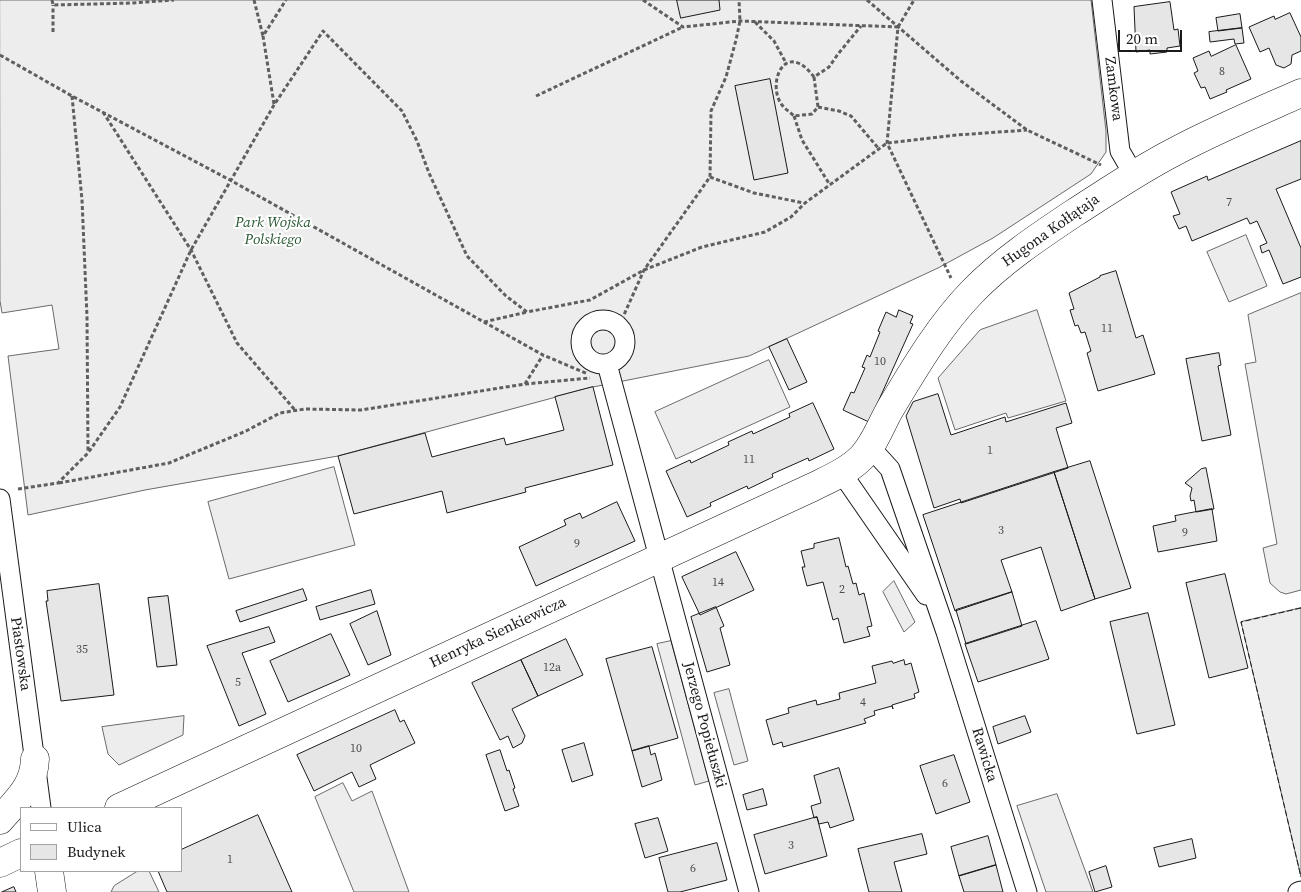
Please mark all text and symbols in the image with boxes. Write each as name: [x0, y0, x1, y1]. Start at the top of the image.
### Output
scale bar: [1121, 20, 1185, 52]
text: 20 m: [1126, 28, 1158, 49]
street label: Zamkowa: [1100, 56, 1126, 122]
house number: 8: [1219, 65, 1225, 79]
street label: Hugona Kołłątaja: [999, 191, 1103, 271]
house number: 7: [1226, 196, 1232, 210]
park label: Park Wojska Polskiego: [235, 214, 311, 249]
house number: 11: [1101, 322, 1113, 336]
house number: 10: [874, 355, 886, 369]
house number: 1: [987, 444, 993, 458]
house number: 11: [743, 453, 755, 467]
house number: 3: [998, 524, 1004, 538]
house number: 9: [1182, 526, 1188, 540]
house number: 9: [574, 537, 580, 551]
house number: 14: [712, 576, 724, 590]
house number: 2: [839, 583, 845, 597]
street label: Henryka Sienkiewicza: [427, 594, 569, 672]
street label: Piastowska: [6, 616, 34, 692]
house number: 35: [76, 643, 88, 657]
street label: Jerzego Popiełuszki: [679, 660, 729, 790]
house number: 12a: [543, 661, 561, 675]
house number: 5: [235, 676, 241, 690]
house number: 4: [860, 696, 866, 710]
street label: Rawicka: [967, 726, 1001, 784]
house number: 10: [350, 742, 362, 756]
house number: 6: [942, 777, 948, 791]
legend: [20, 807, 182, 872]
text: Ulica: [67, 816, 102, 837]
house number: 3: [788, 839, 794, 853]
text: Budynek: [67, 841, 126, 862]
house number: 1: [227, 853, 233, 867]
house number: 6: [690, 862, 696, 876]

